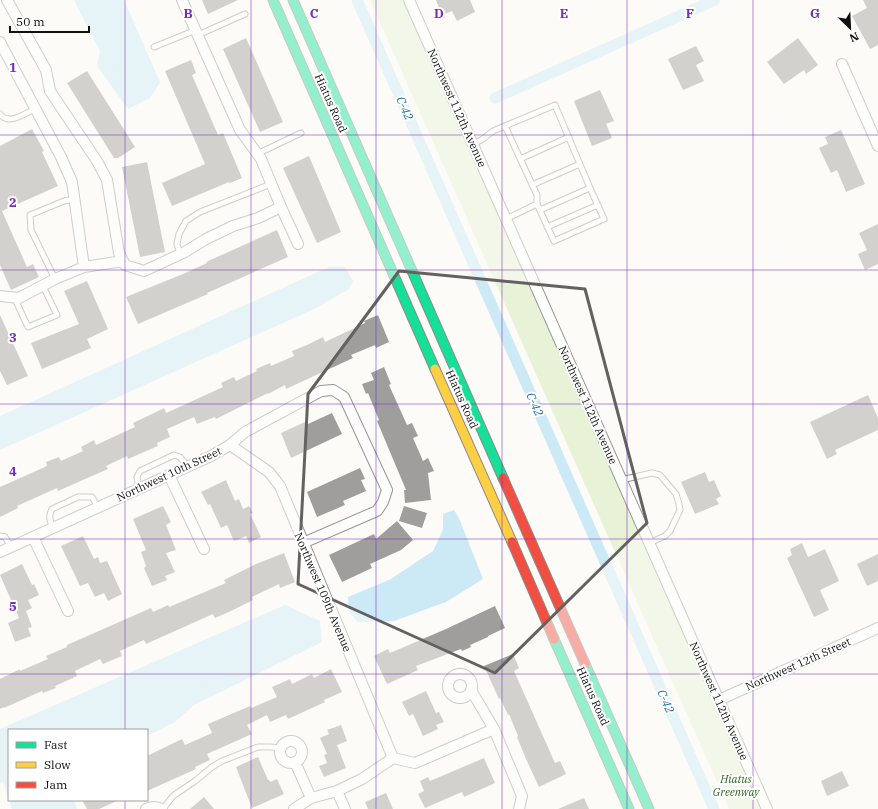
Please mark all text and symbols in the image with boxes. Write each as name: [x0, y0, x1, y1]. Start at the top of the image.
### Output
text: B: [183, 5, 193, 22]
text: C: [310, 5, 319, 22]
text: D: [434, 5, 444, 22]
text: E: [560, 5, 568, 22]
text: F: [686, 5, 694, 22]
text: G: [810, 5, 820, 22]
scale bar: [10, 8, 89, 34]
north arrow: [830, 8, 870, 48]
text: 50 m: [16, 14, 45, 29]
text: N: [847, 29, 861, 45]
street label: Northwest 112th Avenue: [425, 47, 490, 169]
text: 1: [9, 59, 17, 76]
street label: Hiatus Road: [312, 71, 350, 135]
water label: C-42: [393, 94, 417, 123]
text: 2: [9, 194, 17, 211]
text: 3: [9, 329, 17, 346]
street label: Northwest 112th Avenue: [556, 344, 621, 466]
street label: Hiatus Road: [443, 367, 481, 431]
water label: C-42: [523, 390, 547, 419]
street label: Northwest 10th Street: [114, 444, 224, 504]
text: 4: [9, 463, 17, 480]
street label: Northwest 109th Avenue: [292, 530, 355, 654]
text: 5: [9, 598, 17, 615]
street label: Northwest 12th Street: [743, 634, 853, 694]
street label: Northwest 112th Avenue: [687, 640, 752, 762]
street label: Hiatus Road: [574, 664, 612, 728]
water label: C-42: [654, 687, 678, 716]
legend: [8, 729, 148, 801]
text: Fast: [44, 737, 68, 752]
text: Slow: [44, 757, 71, 772]
park label: Hiatus Greenway: [713, 772, 760, 799]
text: Jam: [44, 777, 68, 792]

